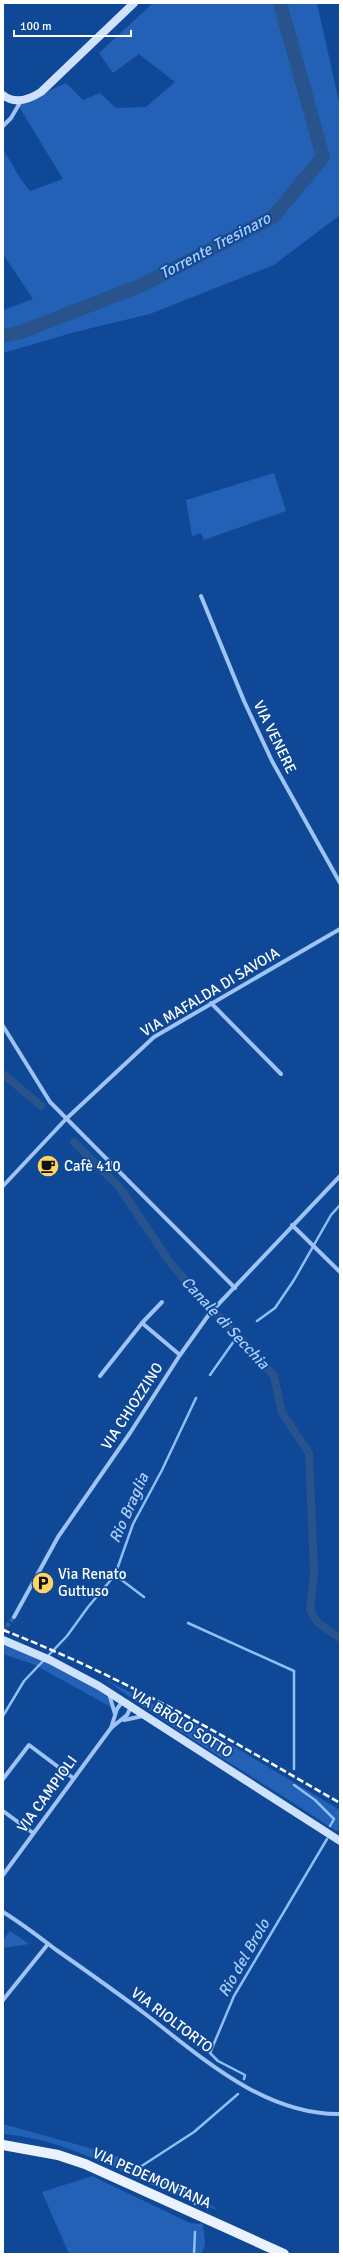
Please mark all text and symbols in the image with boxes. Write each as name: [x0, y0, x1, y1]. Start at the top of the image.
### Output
scale bar: [14, 12, 131, 38]
text: 100 m: [20, 19, 52, 34]
water label: Torrente Tresinaro: [156, 208, 275, 284]
street label: VIA VENERE: [250, 698, 300, 776]
street label: VIA MAFALDA DI SAVOIA: [137, 943, 283, 1041]
cafe icon: Cafè 410: [35, 1153, 61, 1179]
place label: Cafè 410: [64, 1157, 121, 1175]
water label: Canale di Secchia: [177, 1272, 274, 1374]
street label: VIA CHIOZZINO: [97, 1359, 167, 1453]
water label: Rio Braglia: [105, 1469, 154, 1546]
place label: Via Renato Guttuso: [58, 1565, 127, 1600]
parking icon: Via Renato Guttuso: [30, 1570, 56, 1596]
street label: VIA BROLO SOTTO: [128, 1685, 236, 1761]
street label: VIA CAMPIOLI: [13, 1752, 81, 1836]
water label: Rio del Brolo: [214, 1915, 275, 2001]
street label: VIA RIOLTORTO: [128, 1983, 216, 2057]
street label: VIA PEDEMONTANA: [90, 2144, 214, 2212]

